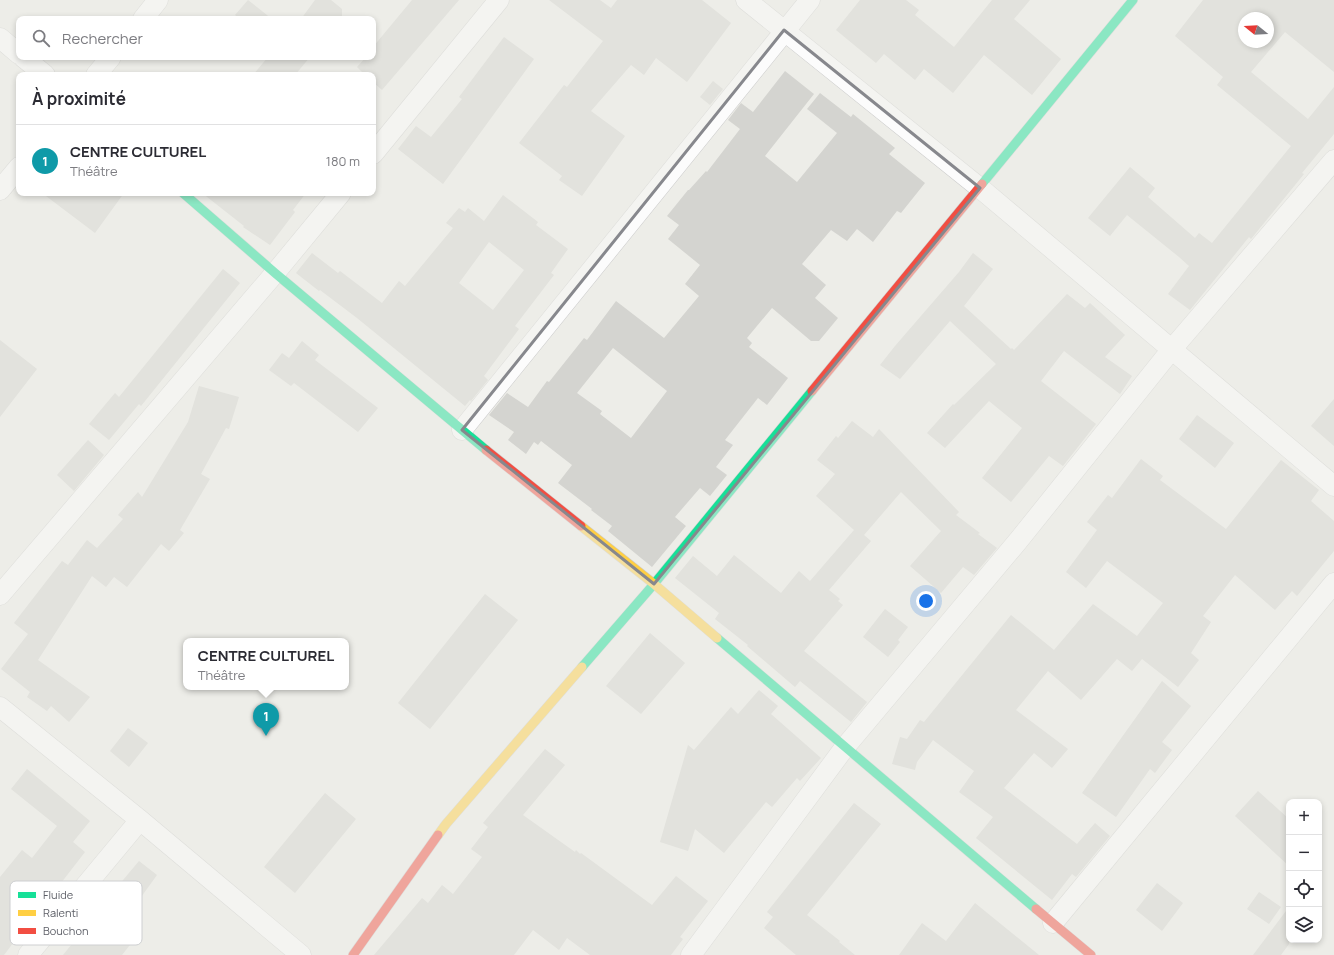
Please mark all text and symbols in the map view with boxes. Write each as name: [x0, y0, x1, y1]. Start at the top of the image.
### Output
north arrow: [1238, 12, 1274, 48]
search box: [16, 16, 376, 60]
icon: search: [30, 27, 52, 49]
text: Rechercher: [62, 28, 143, 49]
text: À proximité: [32, 87, 126, 110]
text: CENTRE CULTUREL: [70, 141, 206, 162]
text: 1: [42, 152, 48, 170]
text: 180 m: [326, 152, 360, 170]
text: Théâtre: [70, 162, 118, 180]
your location: [916, 591, 936, 611]
popup: [183, 638, 349, 690]
text: CENTRE CULTUREL: [198, 645, 334, 666]
text: Théâtre: [198, 666, 245, 684]
pin: 1: [253, 703, 279, 736]
map controls: [1286, 799, 1322, 943]
button: +: [1286, 799, 1322, 835]
button: −: [1286, 835, 1322, 871]
button: locate: [1286, 871, 1322, 907]
legend: [10, 881, 142, 945]
text: Fluide: [43, 887, 74, 902]
text: Ralenti: [43, 905, 78, 920]
button: layers: [1286, 907, 1322, 943]
text: Bouchon: [43, 923, 88, 938]

